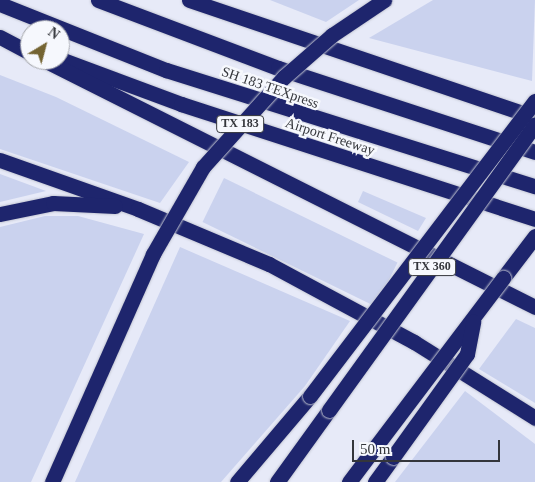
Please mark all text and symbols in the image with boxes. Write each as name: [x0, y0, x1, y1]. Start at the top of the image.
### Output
north arrow: [20, 20, 70, 70]
text: N: [45, 24, 62, 42]
street label: SH 183 TEXpress: [219, 63, 321, 113]
road number: TX 183: [215, 115, 265, 134]
street label: Airport Freeway: [283, 115, 377, 159]
road number: TX 360: [407, 258, 457, 276]
scale bar: [355, 430, 502, 462]
text: 50 m: [360, 441, 390, 457]

